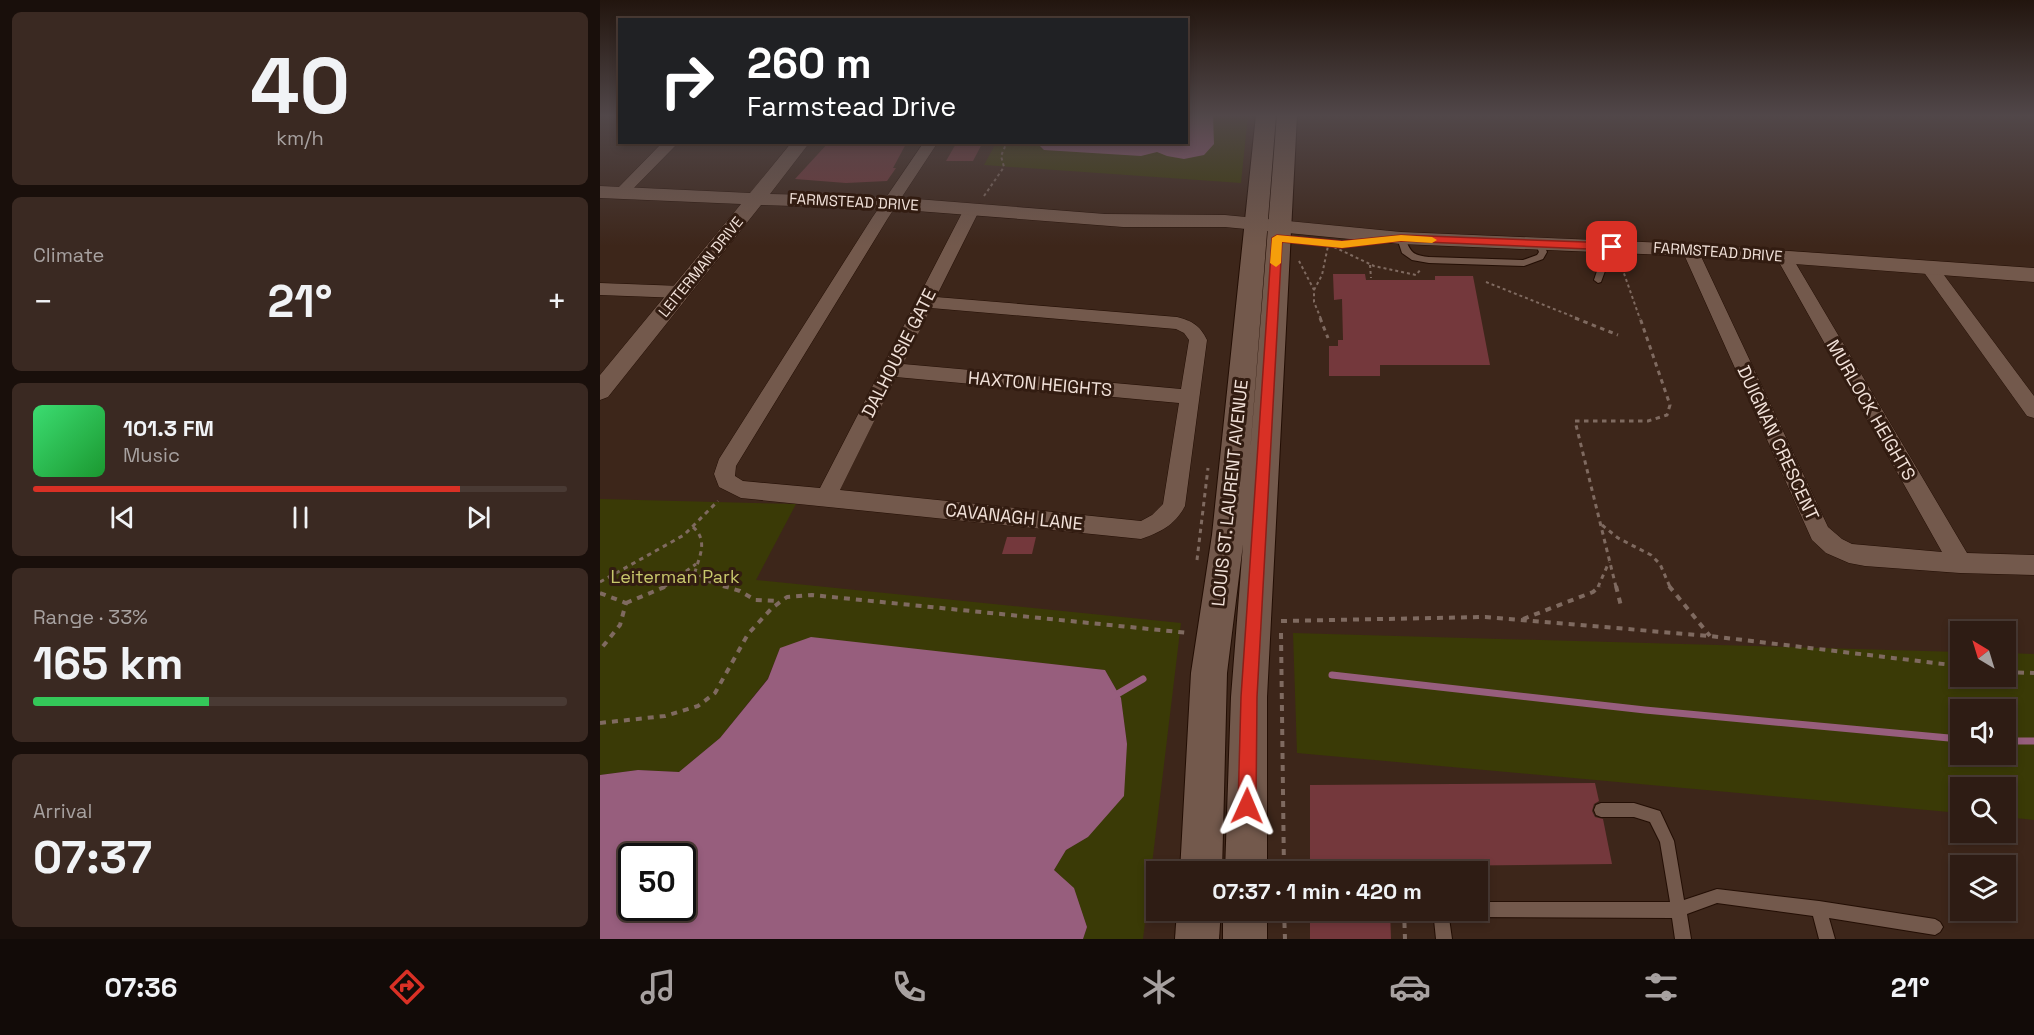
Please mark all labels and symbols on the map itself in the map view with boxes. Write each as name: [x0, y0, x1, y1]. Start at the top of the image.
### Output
street label: FARMSTEAD DRIVE: [789, 189, 919, 214]
street label: LEITERMAN DRIVE: [654, 212, 747, 321]
pin: [1586, 221, 1637, 272]
street label: FARMSTEAD DRIVE: [1653, 238, 1783, 265]
street label: DALHOUSIE GATE: [856, 284, 941, 421]
street label: MURLOCK HEIGHTS: [1822, 335, 1921, 484]
street label: DUIGNAN CRESCENT: [1732, 362, 1825, 524]
street label: HAXTON HEIGHTS: [967, 366, 1113, 401]
street label: LOUIS ST. LAURENT AVENUE: [1206, 378, 1253, 608]
street label: CAVANAGH LANE: [944, 498, 1084, 535]
park label: Leiterman Park: [610, 565, 740, 588]
north arrow: [1950, 621, 2016, 687]
position arrow: [1215, 774, 1279, 838]
speed limit sign: 50: [618, 843, 696, 921]

